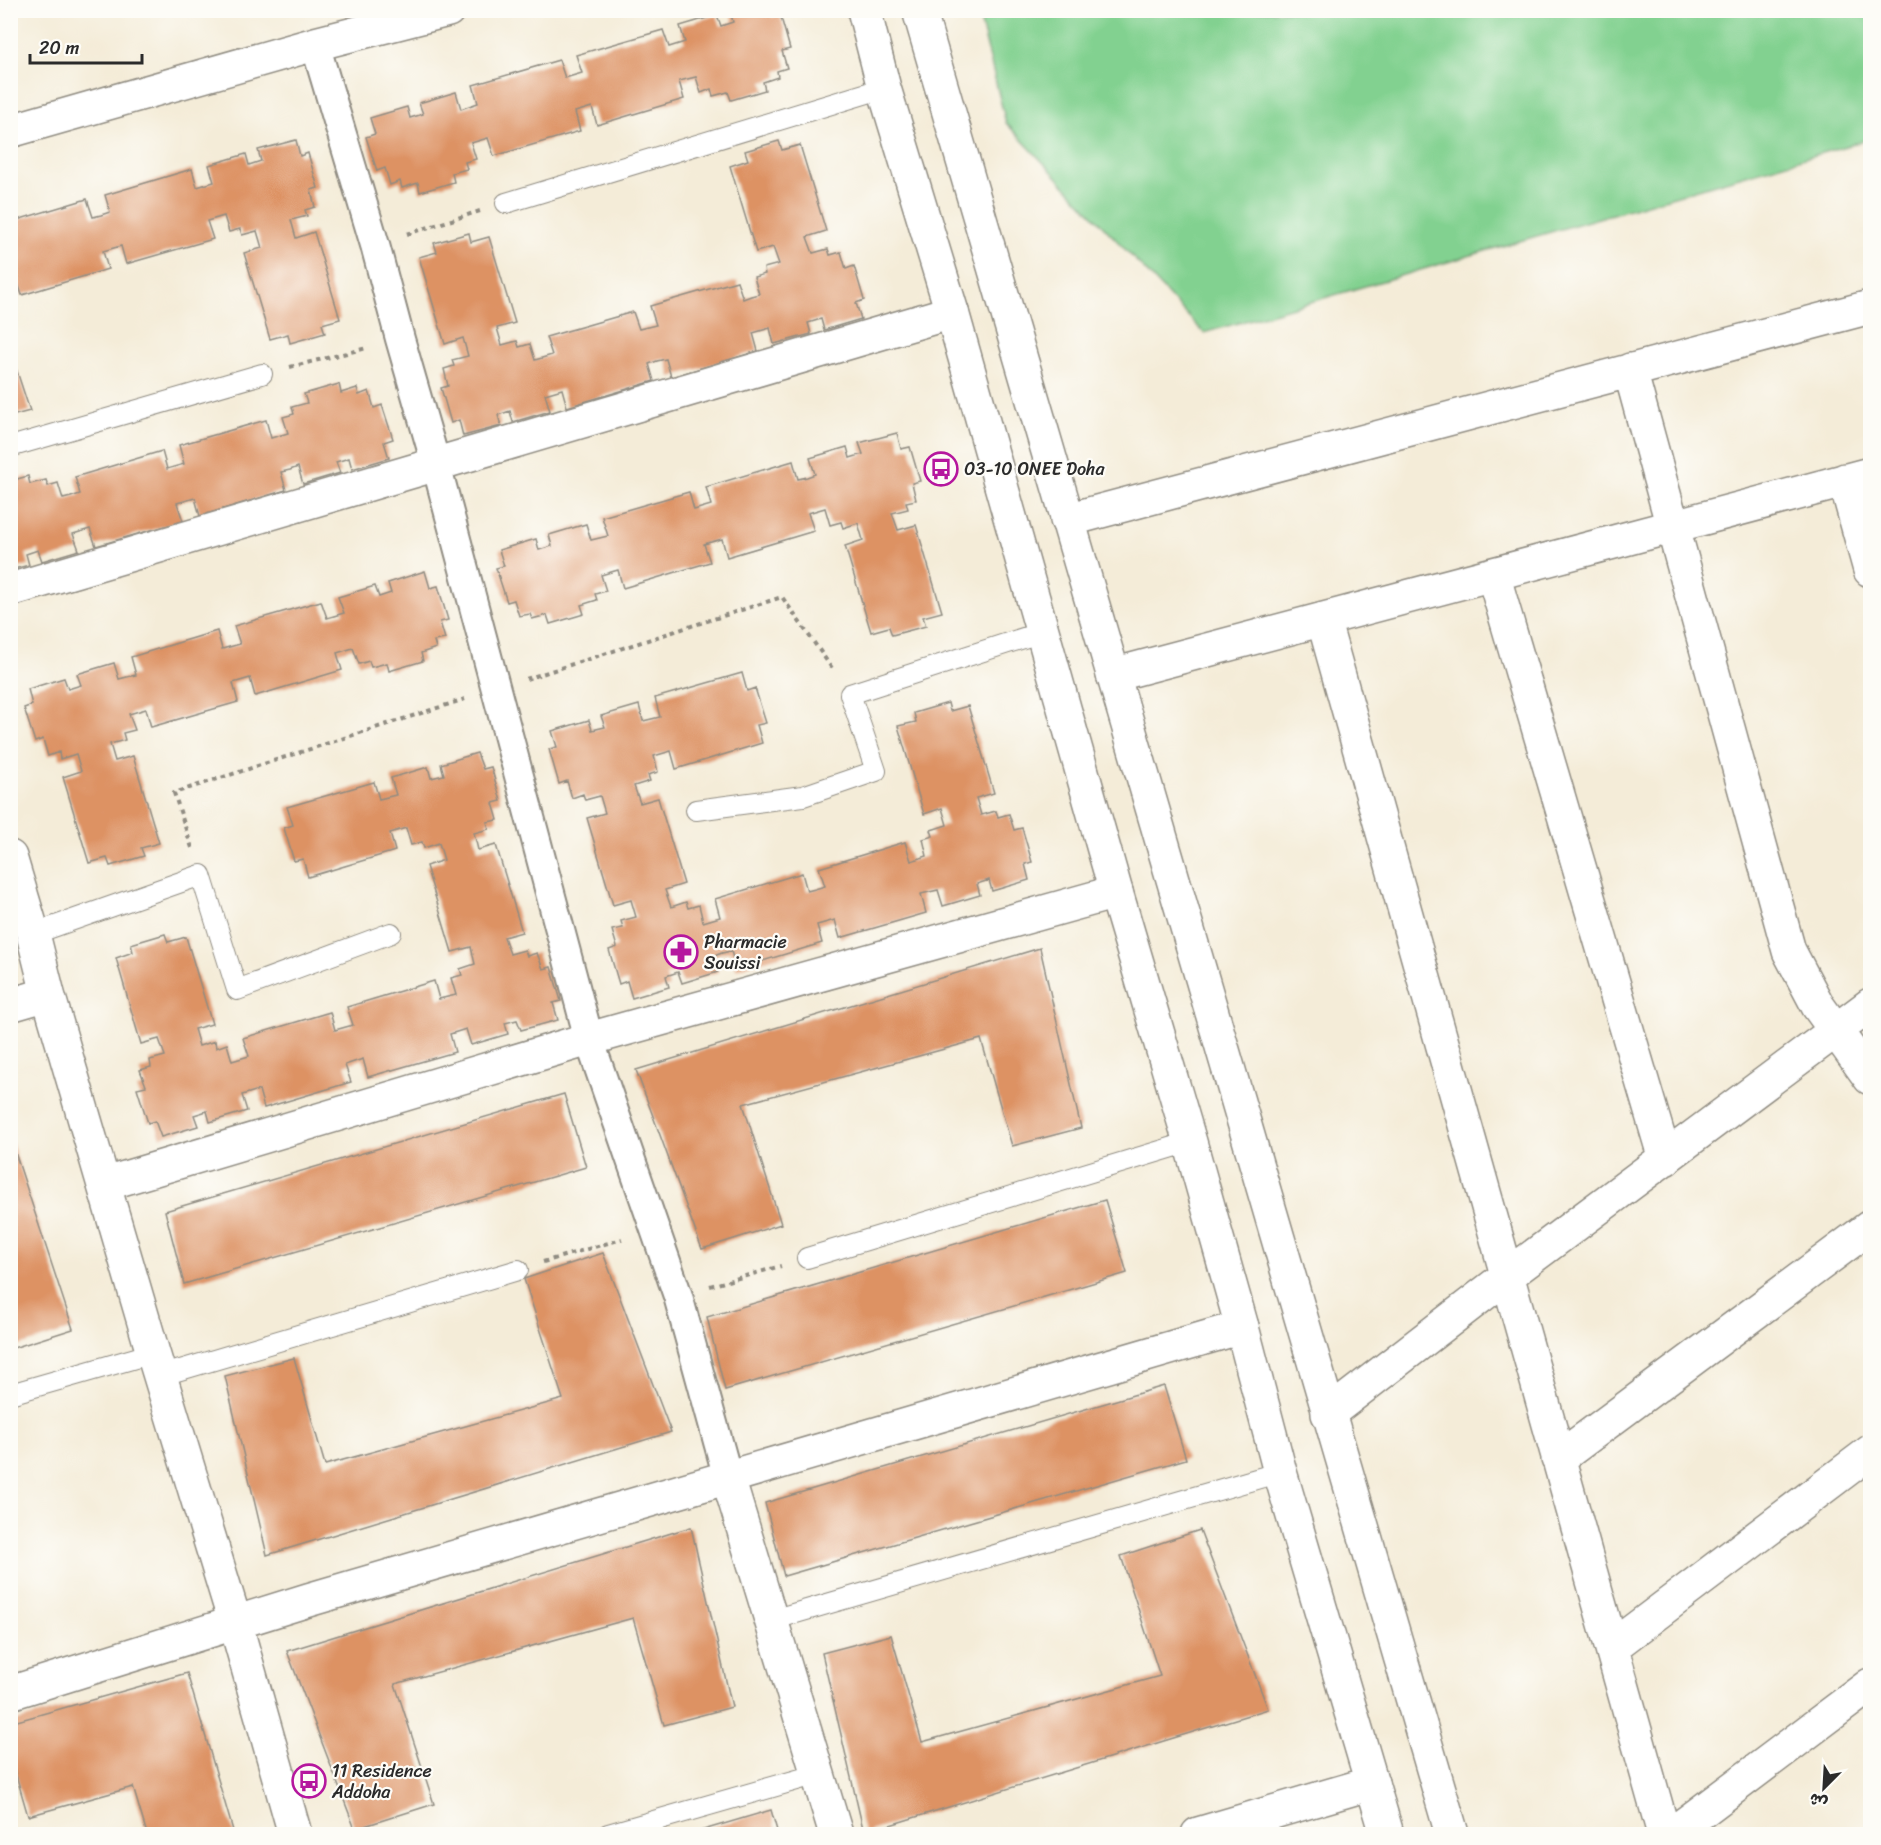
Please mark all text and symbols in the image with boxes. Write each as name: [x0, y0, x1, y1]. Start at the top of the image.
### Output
scale bar: [30, 27, 142, 65]
text: 20 m: [39, 32, 79, 64]
bus stop icon: 03-10 ONEE Doha: [923, 451, 959, 487]
place label: 03-10 ONEE Doha: [964, 453, 1106, 485]
place label: Pharmacie Souissi: [704, 926, 787, 979]
pharmacy icon: Pharmacie Souissi: [663, 934, 699, 970]
place label: 11 Residence Addoha: [331, 1755, 432, 1808]
north arrow: [1794, 1758, 1854, 1818]
bus stop icon: 11 Residence Addoha: [291, 1763, 327, 1799]
text: ش: [1804, 1784, 1832, 1818]

